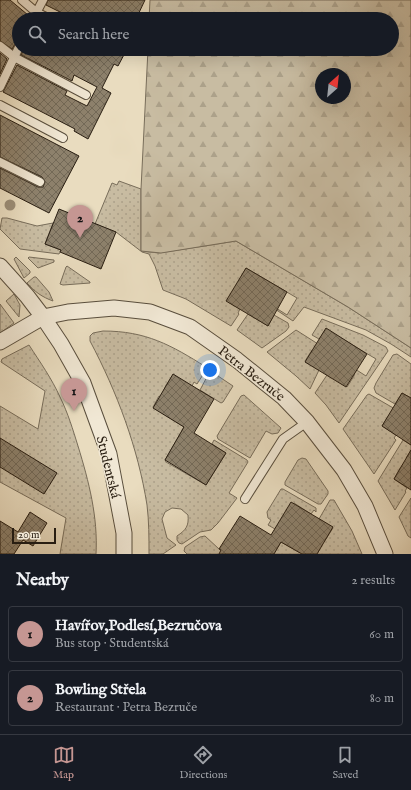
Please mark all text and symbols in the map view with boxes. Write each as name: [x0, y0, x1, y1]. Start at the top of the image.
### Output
search box: [12, 12, 399, 56]
icon: search: [26, 23, 48, 45]
text: Search here: [58, 25, 129, 44]
north arrow: [315, 68, 351, 104]
pin: 2: [67, 205, 93, 238]
street label: Petra Bezruče: [214, 342, 289, 406]
your location: [200, 360, 220, 380]
pin: 1: [61, 378, 87, 411]
street label: Studentská: [92, 434, 125, 501]
scale bar: [12, 526, 56, 545]
text: 20 m: [18, 528, 39, 542]
text: Nearby: [16, 570, 69, 591]
text: 2 results: [351, 572, 395, 589]
text: Havířov,Podlesí,Bezručova: [55, 616, 222, 635]
text: 1: [28, 626, 32, 643]
text: 60 m: [369, 626, 394, 643]
text: Bus stop · Studentská: [55, 635, 169, 652]
text: Bowling Střela: [55, 680, 146, 699]
text: 2: [27, 690, 33, 707]
text: 80 m: [370, 690, 394, 707]
text: Restaurant · Petra Bezruče: [55, 699, 197, 716]
tab: Map: [53, 744, 75, 782]
tab: Directions: [180, 744, 227, 782]
tab: Saved: [332, 744, 358, 782]

